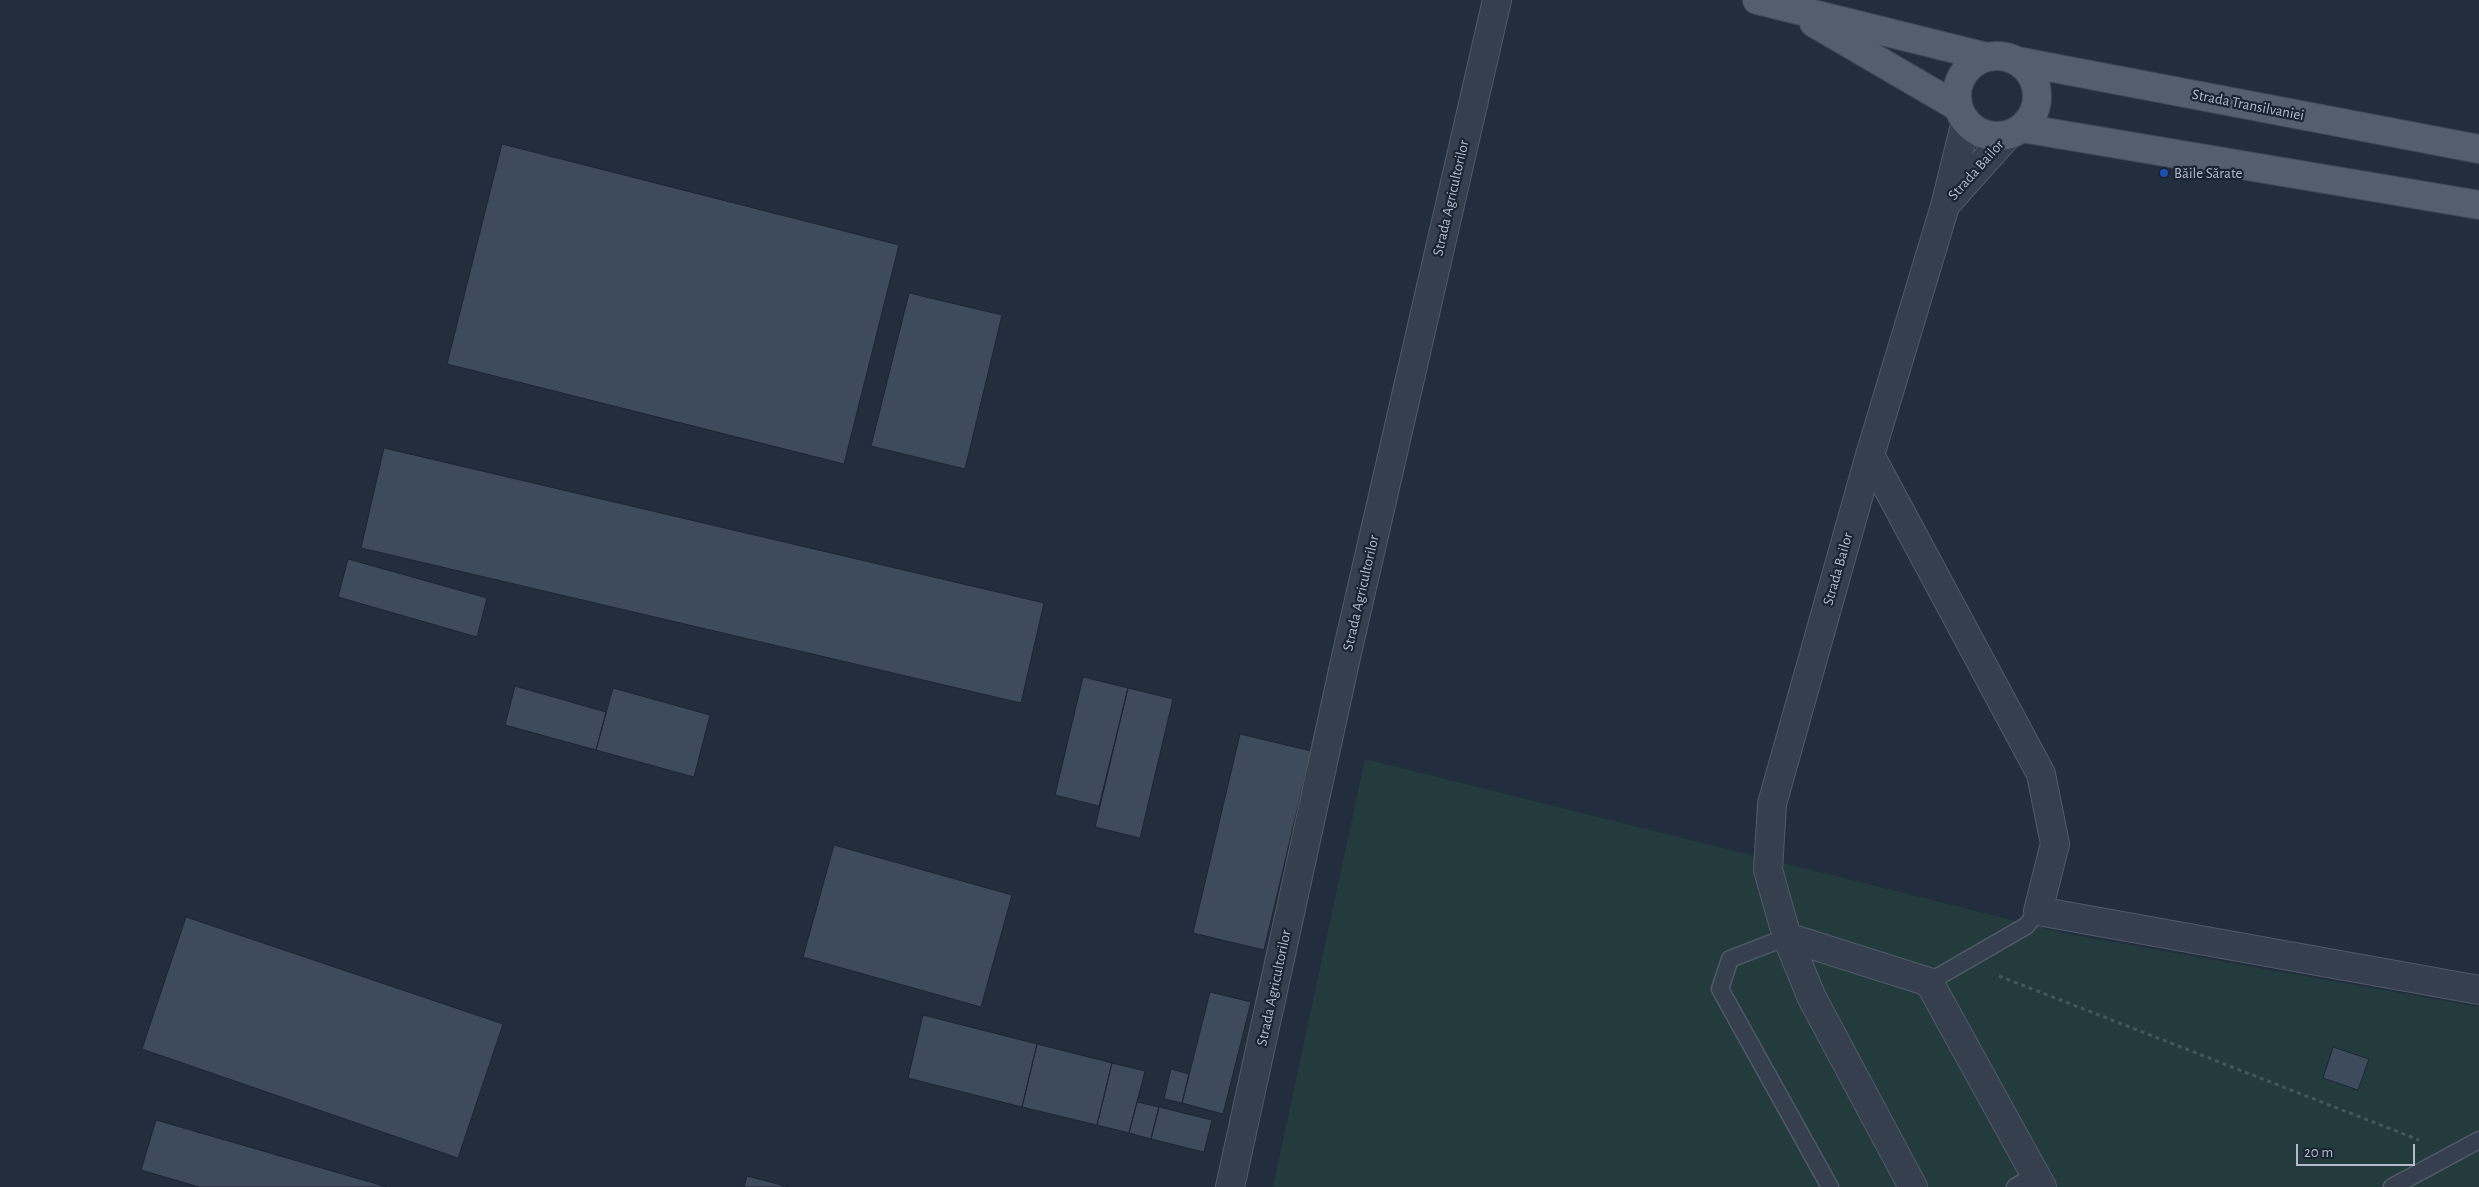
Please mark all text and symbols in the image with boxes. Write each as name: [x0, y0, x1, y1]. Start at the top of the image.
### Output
street label: Strada Transilvaniei: [2190, 85, 2306, 125]
street label: Strada Bailor: [1944, 136, 2008, 204]
street label: Strada Agricultorilor: [1429, 138, 1473, 258]
place label: Băile Sărate: [2174, 164, 2242, 182]
marker: Băile Sărate: [2158, 167, 2170, 179]
street label: Strada Bailor: [1819, 530, 1857, 608]
street label: Strada Agricultorilor: [1339, 533, 1383, 653]
street label: Strada Agricultorilor: [1253, 928, 1295, 1048]
scale bar: [2299, 1134, 2418, 1166]
text: 20 m: [2304, 1145, 2333, 1160]

